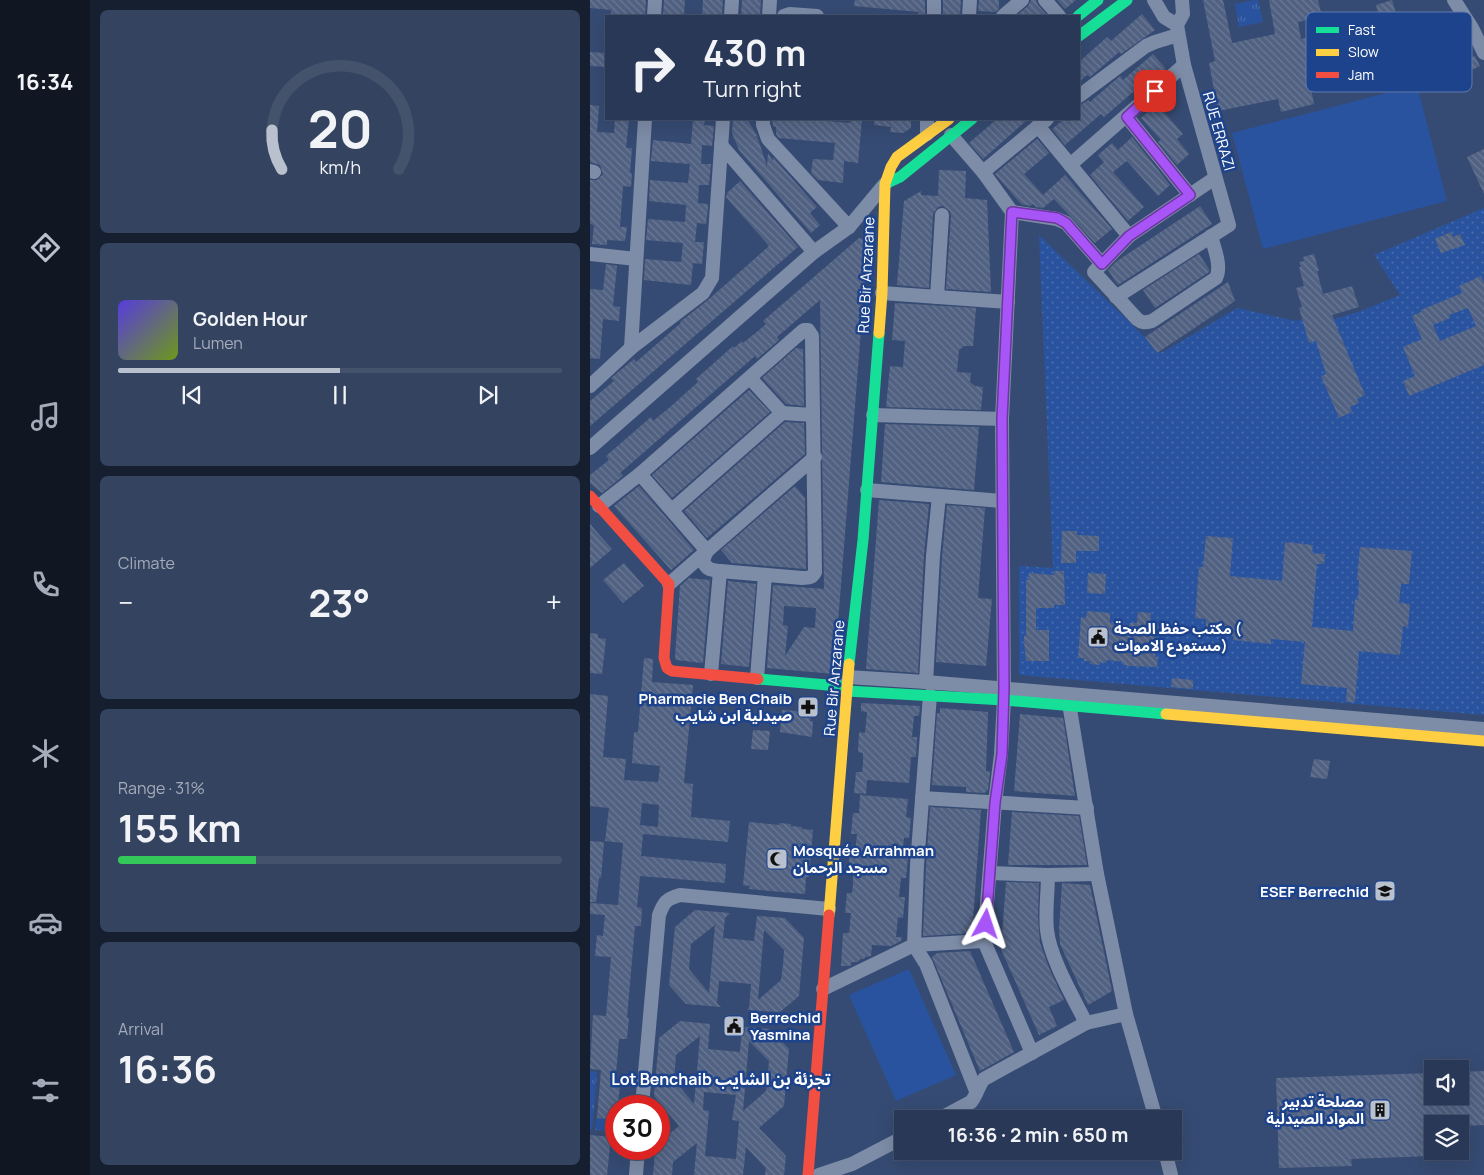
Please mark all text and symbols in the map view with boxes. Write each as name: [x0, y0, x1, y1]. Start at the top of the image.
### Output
legend: [1306, 12, 1472, 92]
text: Fast: [1348, 20, 1376, 39]
text: 430 m: [703, 29, 806, 77]
icon: right: [620, 35, 685, 100]
text: Slow: [1348, 42, 1379, 61]
text: Jam: [1348, 65, 1374, 84]
text: 16:34: [16, 67, 74, 97]
pin: [1134, 70, 1176, 112]
text: Turn right: [703, 74, 801, 104]
icon: arrive: [1141, 77, 1169, 105]
street label: RUE ERRAZI: [1198, 89, 1240, 173]
text: 20: [307, 93, 373, 164]
text: km/h: [319, 155, 361, 179]
street label: Rue Bir Anzarane: [852, 216, 880, 334]
icon: directions: [28, 230, 63, 265]
text: Golden Hour: [193, 306, 307, 332]
text: Lumen: [193, 332, 243, 354]
icon: previous: [178, 381, 206, 409]
icon: pause: [326, 381, 354, 409]
icon: next: [474, 381, 502, 409]
icon: music: [28, 399, 63, 434]
text: Climate: [118, 552, 175, 574]
icon: phone: [28, 567, 63, 602]
text: 23°: [309, 576, 370, 628]
text: −: [118, 583, 133, 621]
text: +: [546, 583, 562, 621]
place label: مكتب حفظ الصحة ( مستودع الاموات): [1114, 618, 1242, 657]
street label: Rue Bir Anzarane: [818, 619, 850, 737]
public building icon: مكتب حفظ الصحة ( مستودع الاموات): [1086, 625, 1110, 649]
place label: Pharmacie Ben Chaib صيدلية ابن شايب: [638, 688, 792, 726]
pharmacy icon: Pharmacie Ben Chaib صيدلية ابن شايب: [796, 695, 820, 719]
icon: climate: [28, 736, 63, 771]
text: Range · 31%: [118, 777, 205, 799]
text: 155 km: [118, 801, 241, 853]
place label: Mosquée Arrahman مسجد الرحمان: [793, 840, 934, 878]
mosque icon: Mosquée Arrahman مسجد الرحمان: [765, 847, 789, 871]
school or university icon: ESEF Berrechid: [1373, 879, 1397, 903]
place label: ESEF Berrechid: [1260, 881, 1369, 902]
position arrow: [959, 897, 1011, 949]
icon: car: [28, 905, 63, 940]
place label: Berrechid Yasmina: [750, 1007, 821, 1045]
public building icon: Berrechid Yasmina: [722, 1014, 746, 1038]
text: Arrival: [118, 1018, 164, 1040]
text: 16:36: [118, 1042, 217, 1094]
map controls: [1424, 1060, 1469, 1160]
button: sound: [1424, 1060, 1469, 1105]
district label: Lot Benchaib تجزئة بن الشايب: [611, 1068, 831, 1090]
icon: filters: [28, 1073, 63, 1108]
place label: مصلحة تدبير المواد الصيدلية: [1266, 1091, 1364, 1129]
speed limit sign: 30: [605, 1095, 670, 1160]
building icon: مصلحة تدبير المواد الصيدلية: [1368, 1098, 1392, 1122]
button: layers: [1424, 1115, 1469, 1160]
text: 16:36 · 2 min · 650 m: [948, 1122, 1128, 1148]

